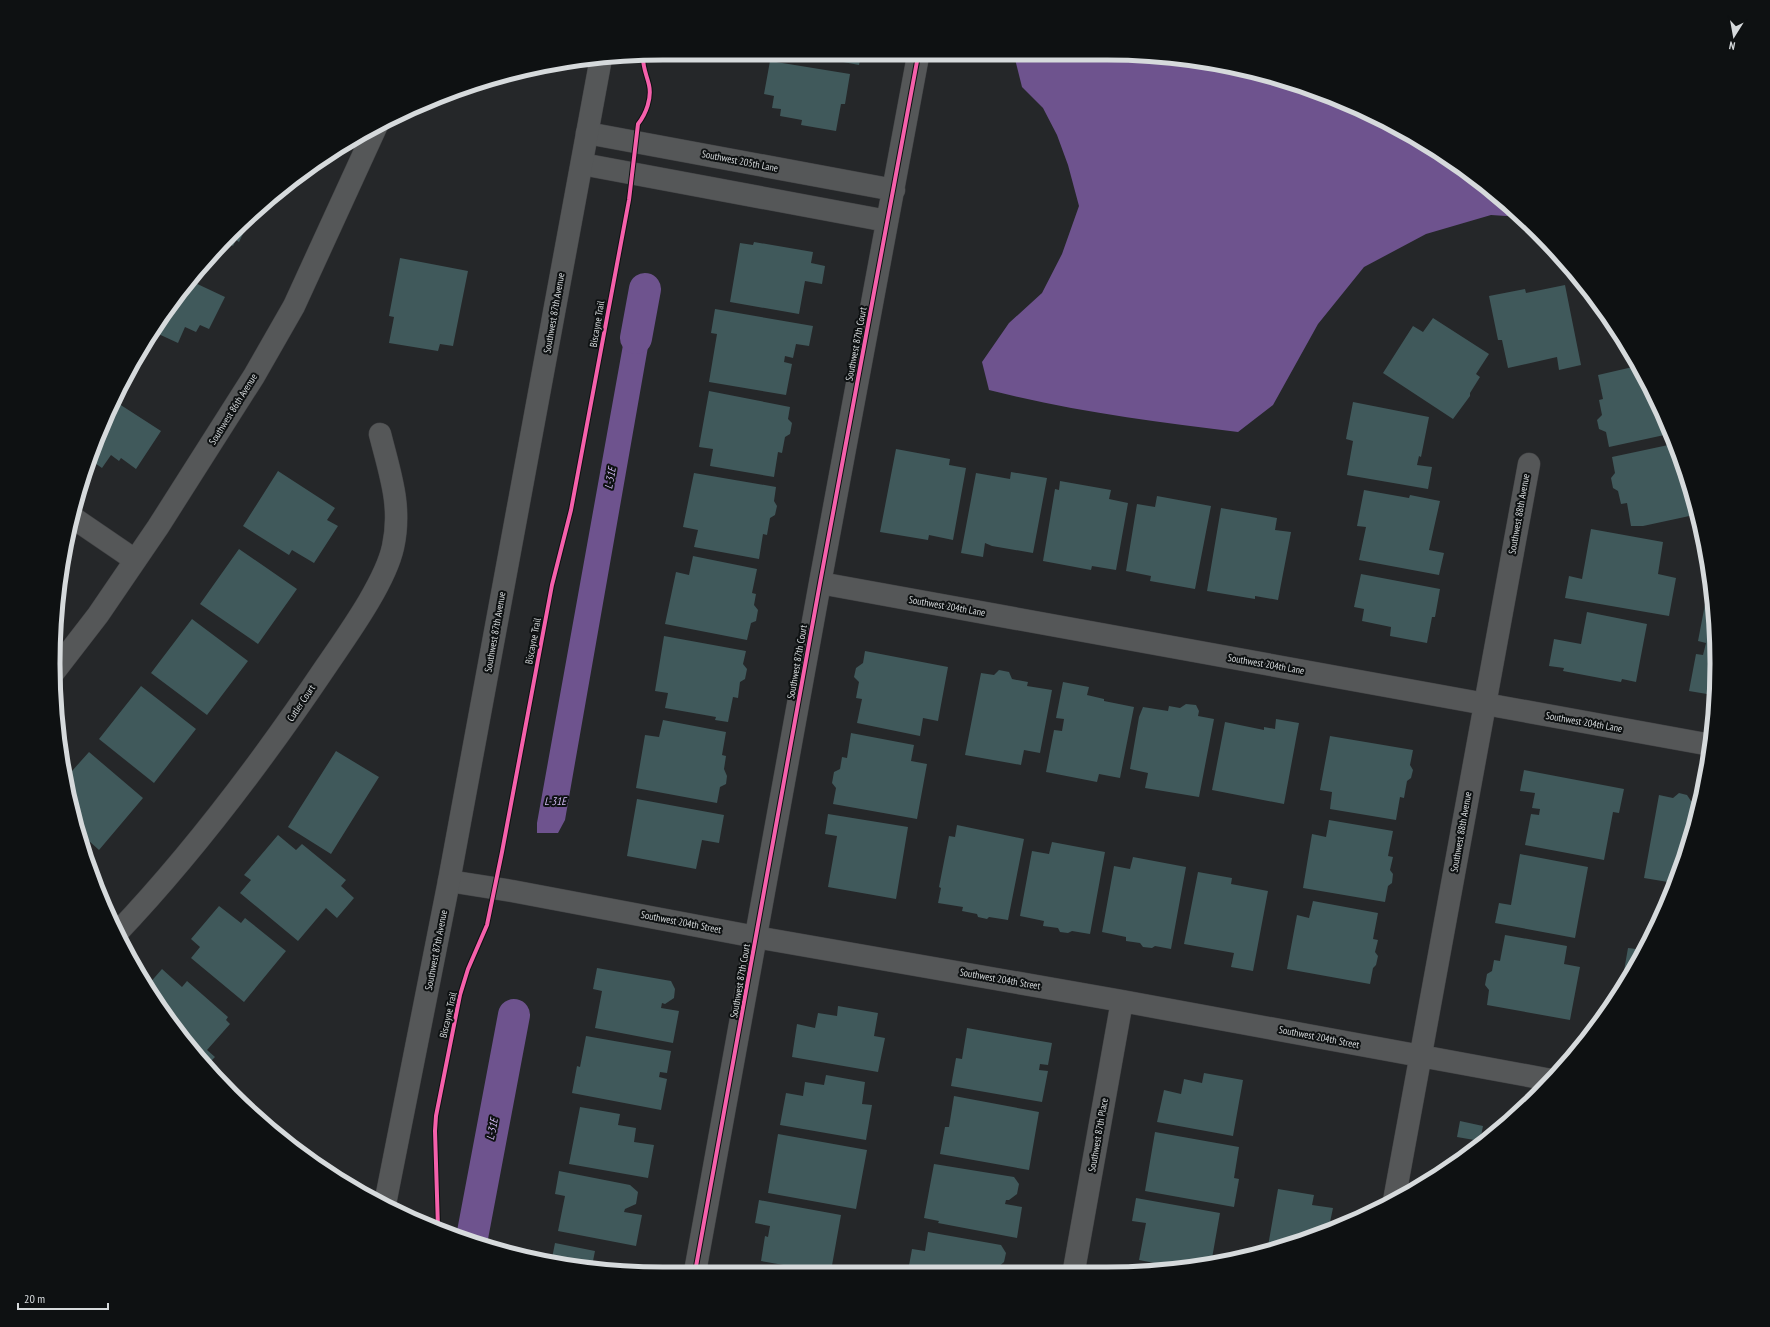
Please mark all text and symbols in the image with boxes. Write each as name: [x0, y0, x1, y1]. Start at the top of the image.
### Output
north arrow: [1714, 16, 1754, 56]
text: N: [1728, 38, 1736, 53]
street label: Southwest 205th Lane: [701, 147, 779, 175]
street label: Southwest 87th Avenue: [541, 272, 567, 354]
street label: Biscayne Trail: [587, 299, 608, 348]
street label: Southwest 87th Court: [842, 306, 870, 382]
street label: Southwest 86th Avenue: [206, 371, 260, 447]
water label: L-31E: [601, 464, 619, 490]
street label: Southwest 88th Avenue: [1506, 473, 1532, 555]
street label: Southwest 87th Avenue: [482, 591, 508, 673]
street label: Southwest 204th Lane: [908, 593, 986, 619]
street label: Biscayne Trail: [522, 616, 544, 665]
street label: Southwest 87th Court: [784, 624, 810, 700]
street label: Southwest 204th Lane: [1227, 651, 1305, 677]
street label: Cutler Court: [284, 682, 318, 724]
street label: Southwest 204th Lane: [1545, 709, 1623, 735]
street label: Southwest 88th Avenue: [1448, 791, 1474, 873]
water label: L-31E: [544, 794, 568, 808]
street label: Southwest 204th Street: [640, 908, 723, 936]
street label: Southwest 87th Avenue: [422, 909, 450, 991]
street label: Southwest 87th Court: [727, 943, 753, 1019]
street label: Southwest 204th Street: [959, 966, 1042, 993]
street label: Biscayne Trail: [436, 990, 460, 1039]
street label: Southwest 204th Street: [1278, 1023, 1361, 1051]
street label: Southwest 87th Place: [1085, 1097, 1111, 1173]
water label: L-31E: [483, 1115, 501, 1141]
scale bar: [18, 1285, 108, 1311]
text: 20 m: [24, 1291, 45, 1306]

